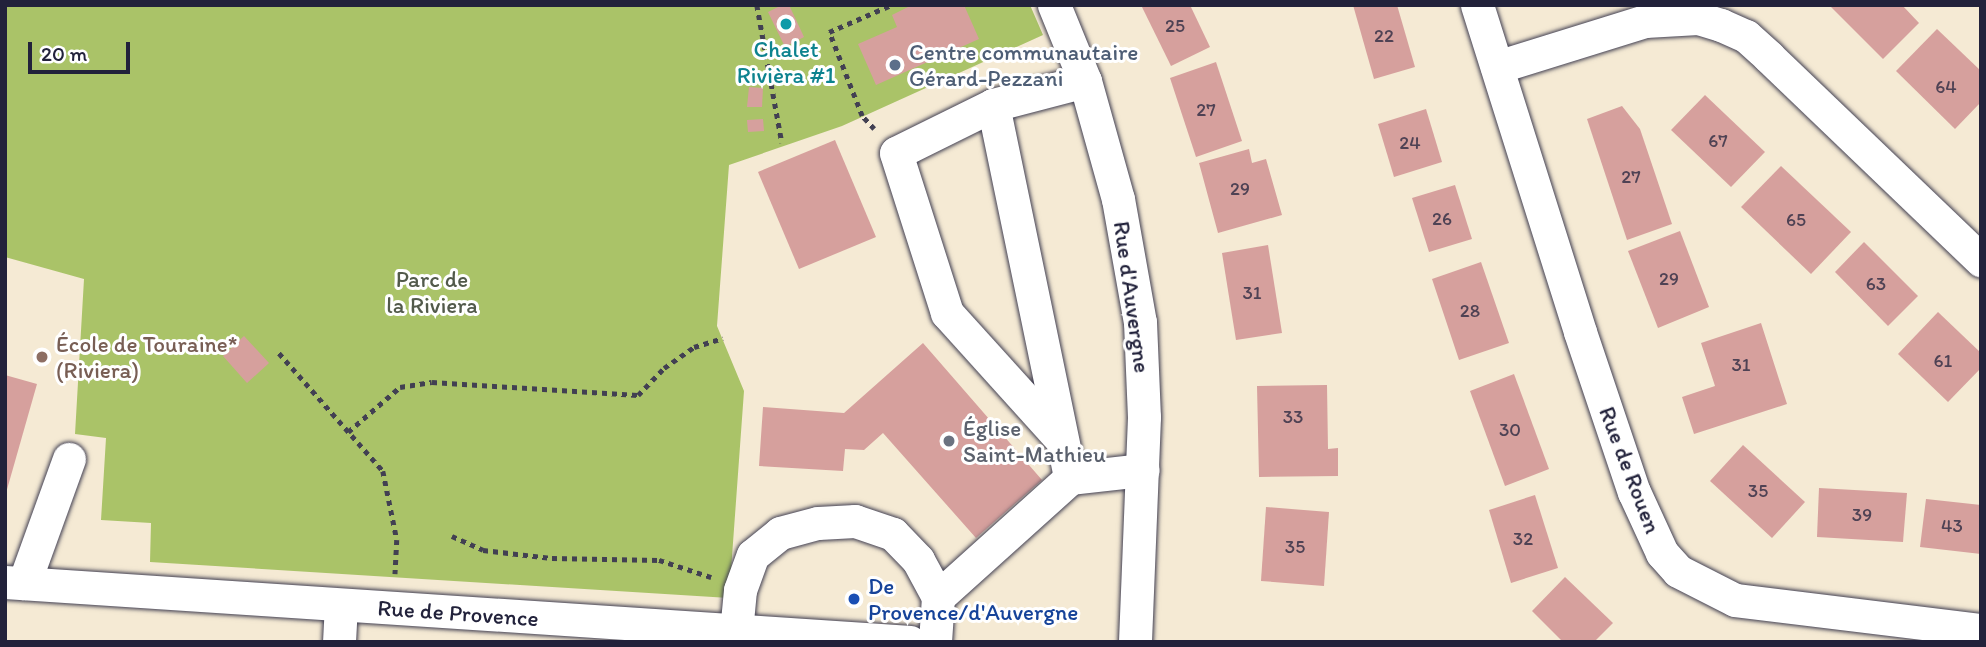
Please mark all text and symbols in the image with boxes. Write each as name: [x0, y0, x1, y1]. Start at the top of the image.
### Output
house number: 25: [1165, 15, 1185, 37]
marker: Chalet Rivièra #1: [778, 16, 794, 32]
house number: 22: [1374, 25, 1394, 47]
scale bar: [32, 28, 133, 72]
place label: Chalet Rivièra #1: [737, 35, 835, 89]
place label: Centre communautaire Gérard-Pezzani: [909, 38, 1138, 92]
text: 20 m: [41, 41, 87, 66]
marker: Centre communautaire Gérard-Pezzani: [887, 57, 903, 73]
house number: 64: [1935, 76, 1957, 98]
house number: 27: [1196, 99, 1216, 121]
house number: 67: [1708, 130, 1728, 152]
house number: 24: [1399, 132, 1421, 154]
house number: 27: [1621, 166, 1641, 188]
house number: 29: [1230, 178, 1250, 200]
house number: 26: [1432, 208, 1452, 230]
house number: 65: [1786, 209, 1806, 231]
street label: Rue d'Auvergne: [1108, 219, 1156, 375]
park label: Parc de la Riviera: [386, 265, 478, 319]
house number: 29: [1659, 268, 1679, 290]
house number: 63: [1866, 273, 1886, 295]
house number: 31: [1242, 282, 1262, 304]
house number: 28: [1460, 300, 1480, 322]
place label: École de Touraine* (Riviera): [56, 330, 237, 384]
marker: École de Touraine* (Riviera): [34, 349, 50, 365]
house number: 61: [1934, 350, 1952, 372]
house number: 31: [1731, 354, 1751, 376]
street label: Rue de Rouen: [1593, 403, 1667, 537]
house number: 33: [1283, 406, 1303, 428]
place label: Église Saint-Mathieu: [963, 414, 1106, 468]
house number: 30: [1499, 419, 1521, 441]
marker: Église Saint-Mathieu: [941, 433, 957, 449]
house number: 35: [1748, 480, 1768, 502]
house number: 39: [1852, 504, 1872, 526]
house number: 43: [1941, 515, 1963, 537]
house number: 32: [1513, 528, 1533, 550]
house number: 35: [1285, 536, 1305, 558]
place label: De Provence/d'Auvergne: [868, 572, 1078, 626]
marker: De Provence/d'Auvergne: [846, 591, 862, 607]
street label: Rue de Provence: [376, 594, 540, 632]

